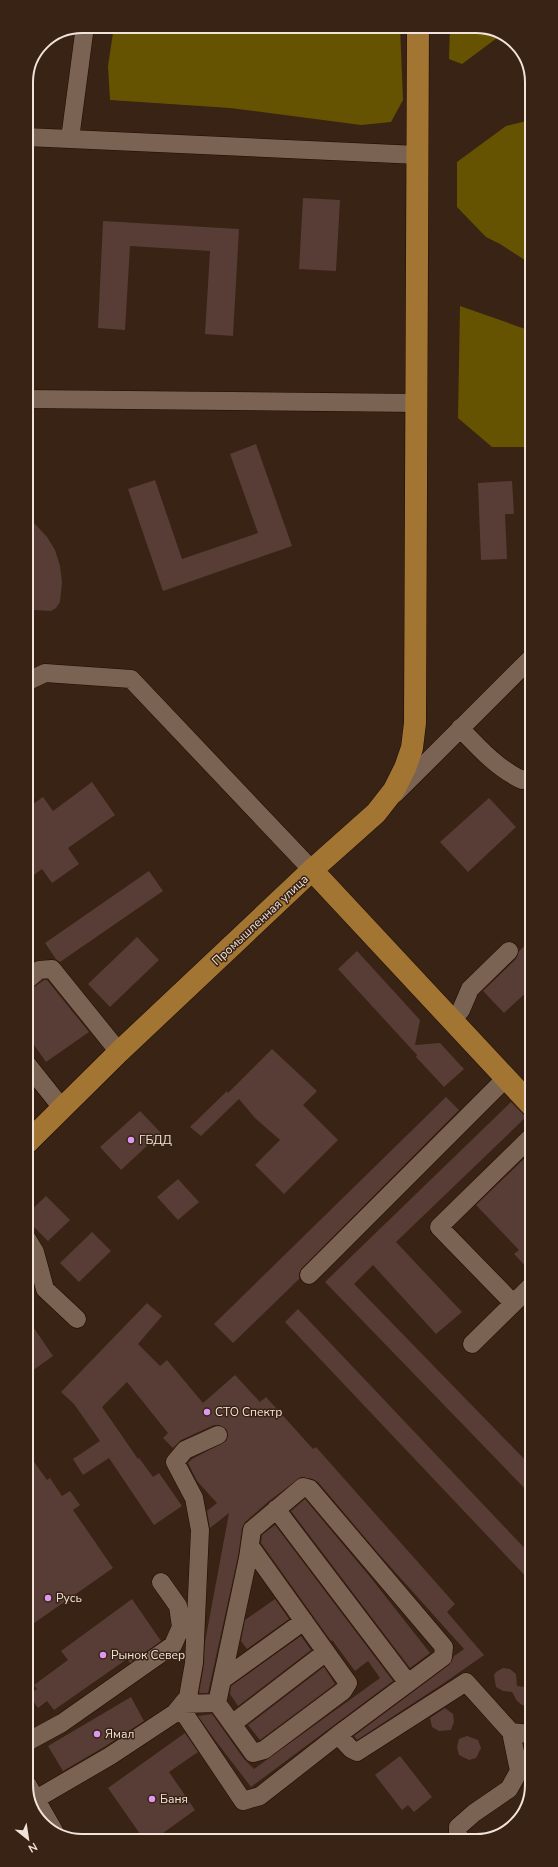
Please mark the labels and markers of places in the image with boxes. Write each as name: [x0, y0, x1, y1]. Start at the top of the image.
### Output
place label: ГБДД: [139, 1132, 173, 1148]
marker: ГБДД: [126, 1135, 136, 1145]
place label: СТО Спектр: [215, 1404, 282, 1420]
marker: СТО Спектр: [202, 1407, 212, 1417]
place label: Русь: [56, 1590, 82, 1606]
marker: Русь: [43, 1593, 53, 1603]
place label: Рынок Север: [111, 1647, 185, 1663]
marker: Рынок Север: [98, 1650, 108, 1660]
place label: Ямал: [105, 1726, 134, 1742]
marker: Ямал: [92, 1729, 102, 1739]
place label: Баня: [160, 1791, 188, 1807]
marker: Баня: [147, 1794, 157, 1804]

